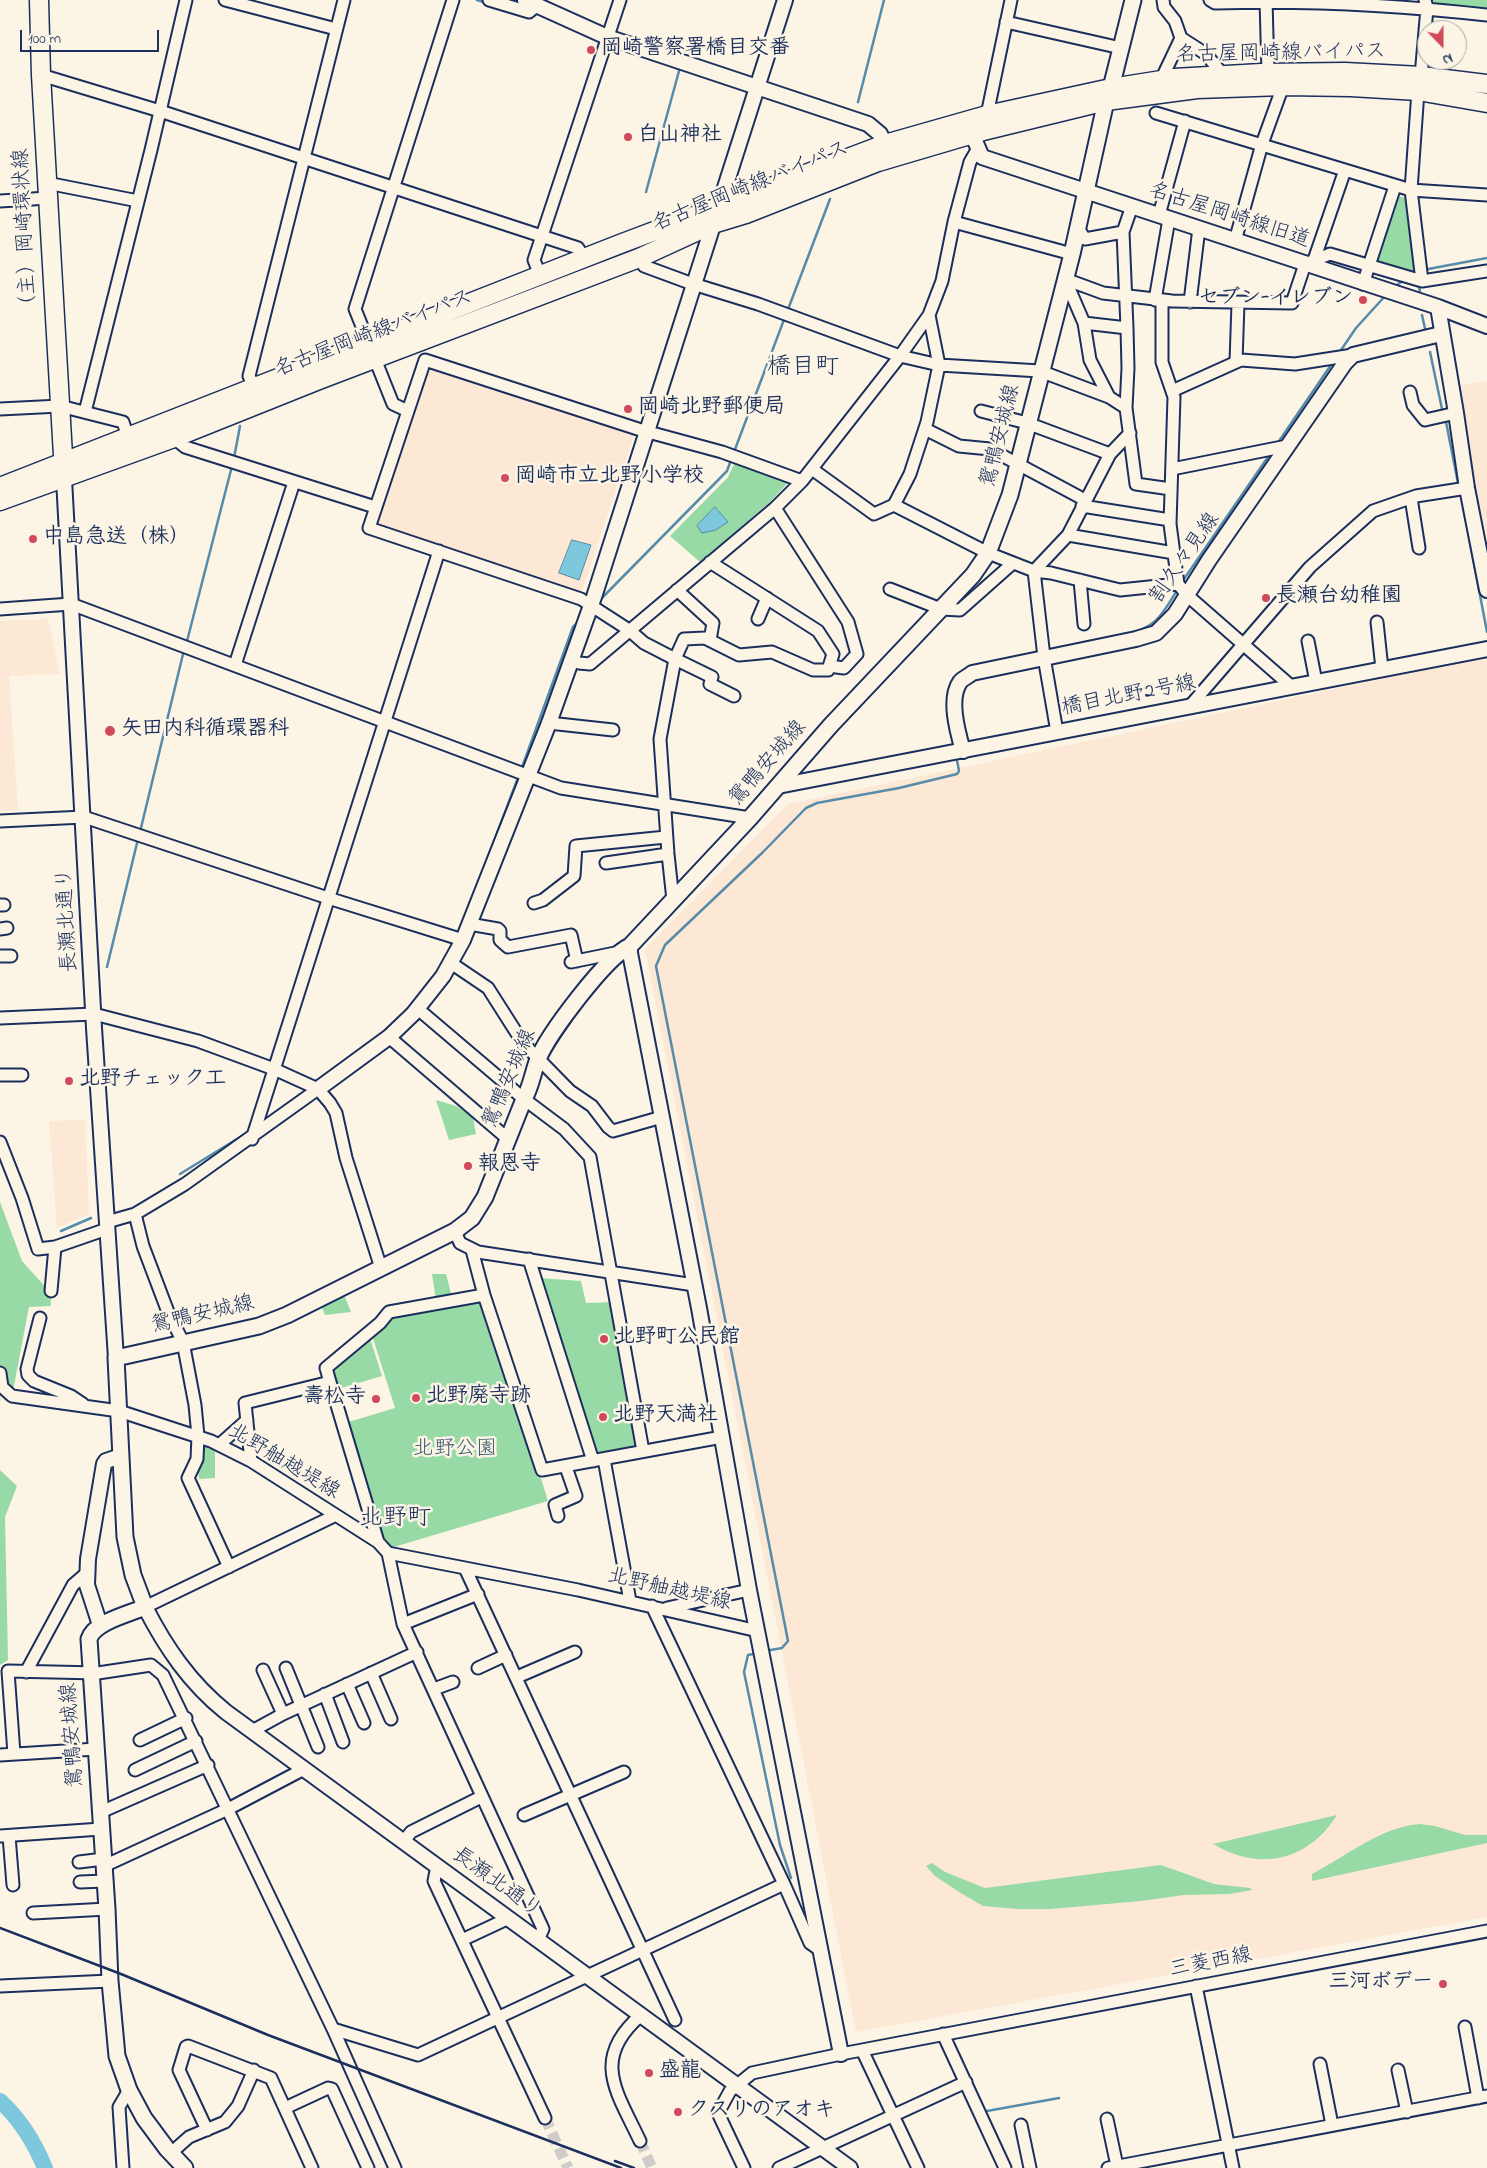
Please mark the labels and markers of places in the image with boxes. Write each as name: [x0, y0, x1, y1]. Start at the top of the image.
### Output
place label: 岡崎警察署橋目交番: [601, 37, 790, 63]
marker: 岡崎警察署橋目交番: [585, 44, 597, 56]
place label: 白山神社: [638, 124, 722, 150]
marker: 白山神社: [622, 131, 634, 143]
place label: セブン-イレブン: [1198, 287, 1353, 313]
marker: セブン-イレブン: [1357, 294, 1369, 306]
place label: 岡崎北野郵便局: [638, 396, 785, 422]
marker: 岡崎北野郵便局: [622, 403, 634, 415]
place label: 岡崎市立北野小学校: [515, 465, 704, 491]
marker: 岡崎市立北野小学校: [499, 472, 511, 484]
place label: 中島急送（株）: [43, 526, 190, 552]
marker: 中島急送（株）: [27, 533, 39, 545]
place label: 長瀬台幼稚園: [1276, 585, 1402, 611]
marker: 長瀬台幼稚園: [1260, 592, 1272, 604]
place label: 矢田内科循環器科: [121, 718, 289, 744]
marker: 矢田内科循環器科: [103, 724, 117, 738]
place label: 北野チェック工: [79, 1068, 226, 1094]
marker: 北野チェック工: [63, 1075, 75, 1087]
place label: 報恩寺: [478, 1153, 541, 1179]
marker: 報恩寺: [462, 1160, 474, 1172]
place label: 北野町公民館: [614, 1326, 740, 1352]
marker: 北野町公民館: [598, 1333, 610, 1345]
place label: 北野廃寺跡: [426, 1385, 531, 1411]
place label: 壽松寺: [303, 1386, 366, 1412]
marker: 北野廃寺跡: [410, 1392, 422, 1404]
marker: 壽松寺: [370, 1393, 382, 1405]
place label: 北野天満社: [613, 1404, 718, 1430]
marker: 北野天満社: [597, 1411, 609, 1423]
place label: 三河ボデー: [1328, 1971, 1433, 1997]
marker: 三河ボデー: [1437, 1978, 1449, 1990]
place label: 盛龍: [659, 2060, 701, 2086]
marker: 盛龍: [643, 2067, 655, 2079]
place label: クスリのアオキ: [688, 2099, 835, 2125]
marker: クスリのアオキ: [672, 2106, 684, 2118]

